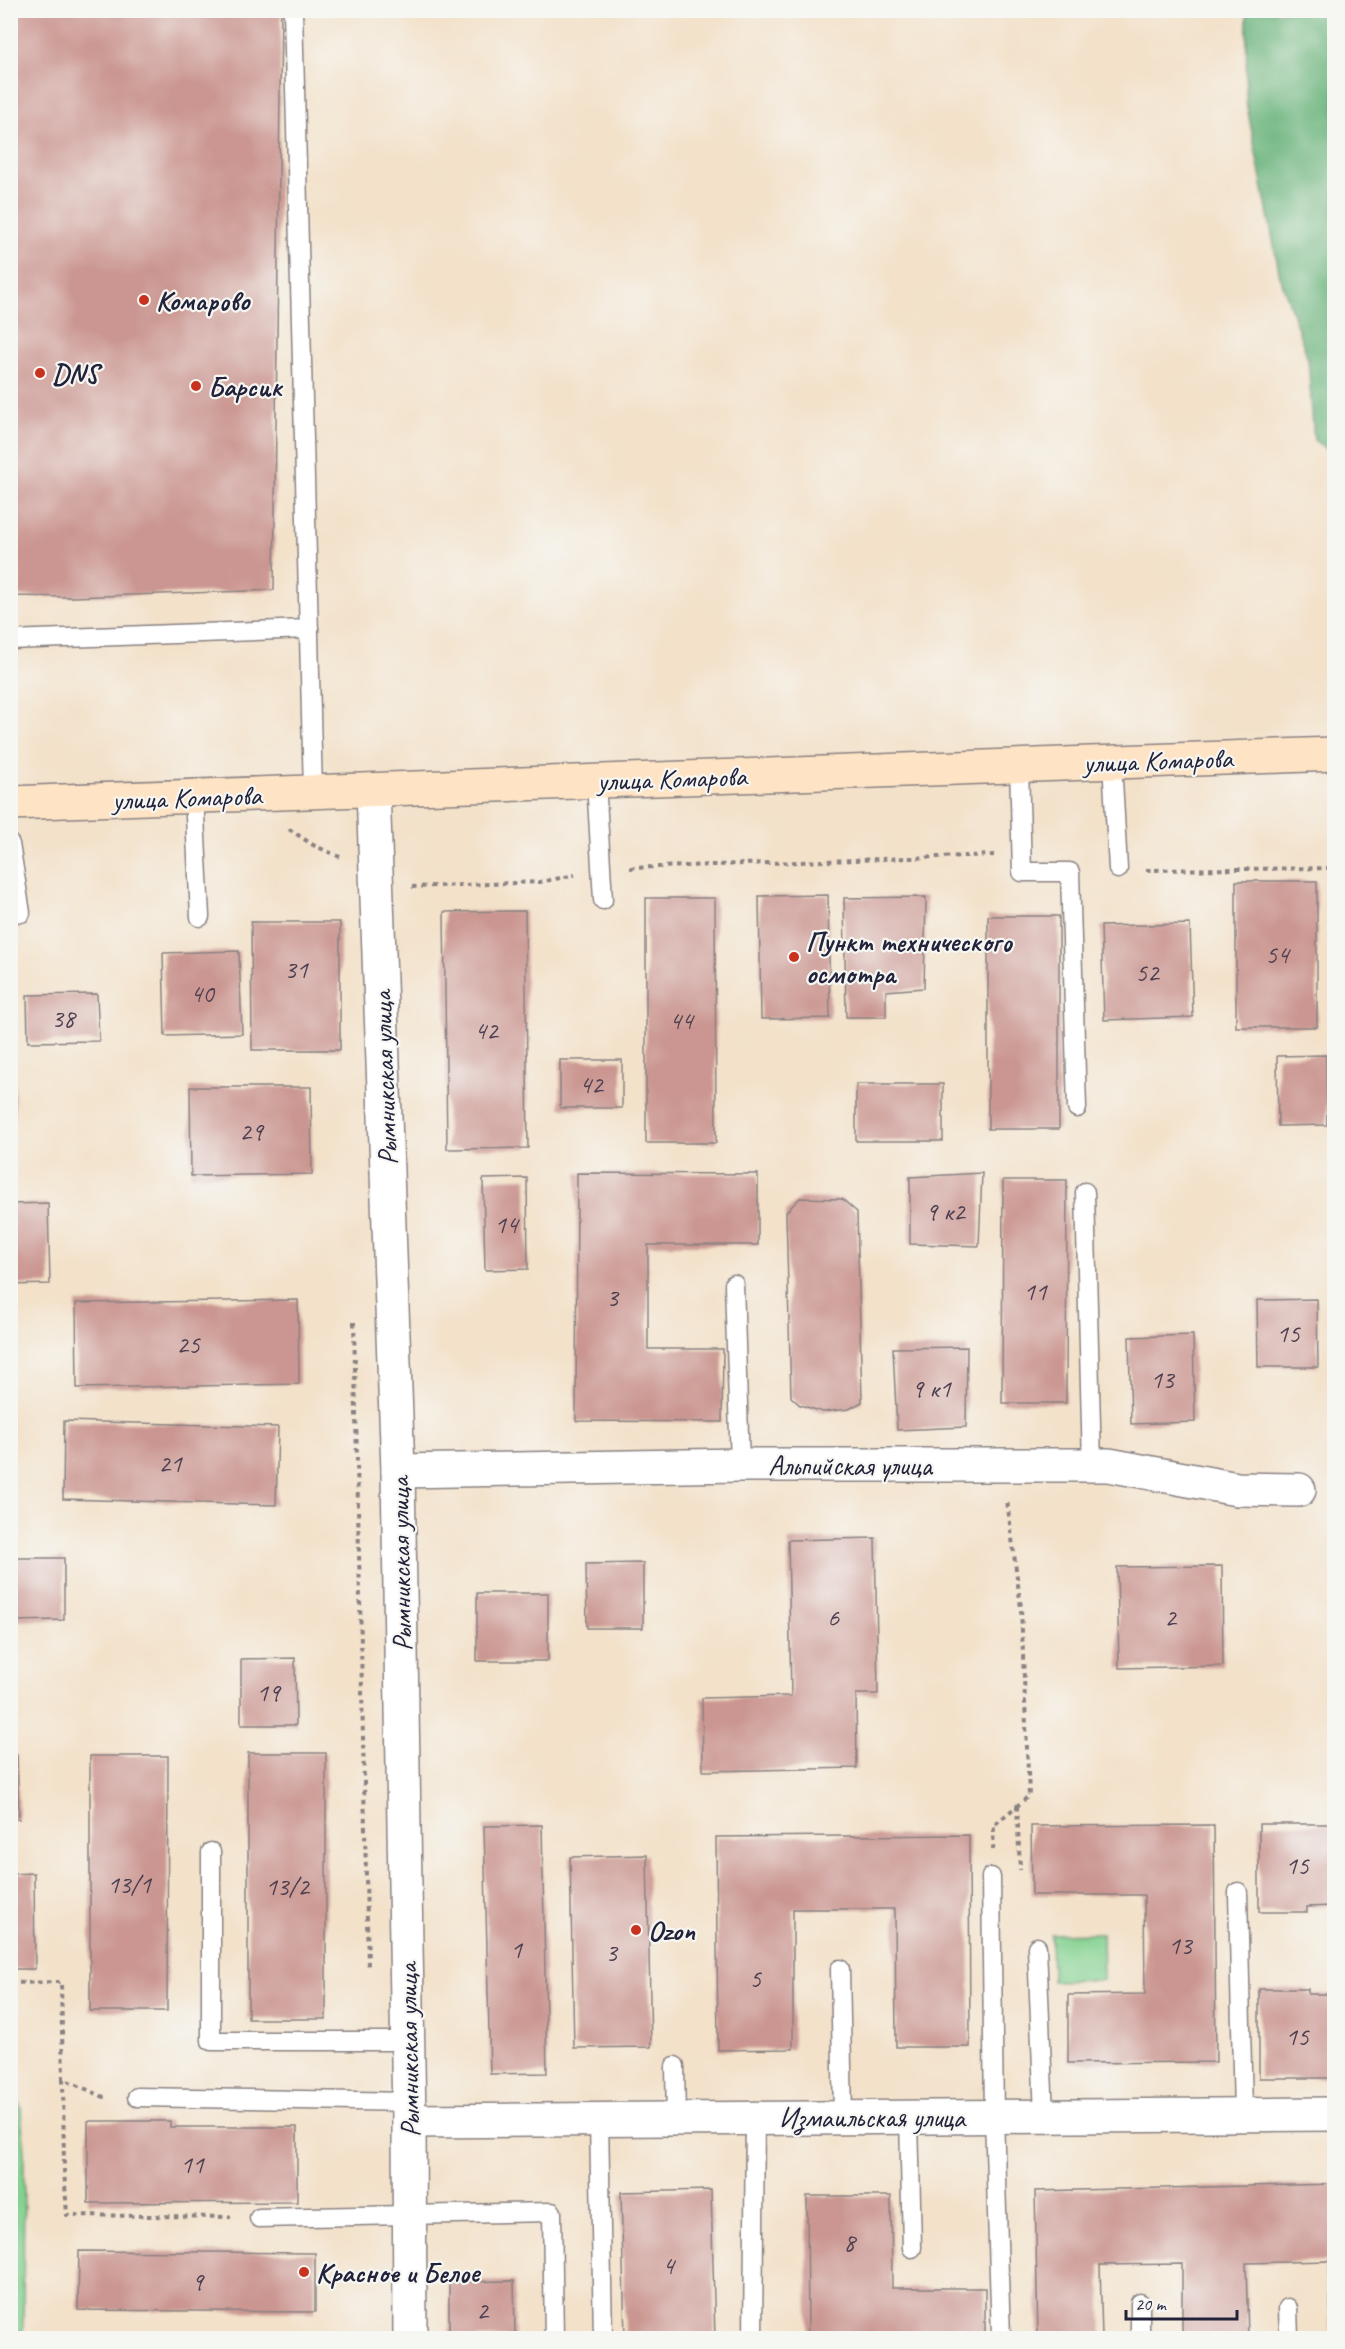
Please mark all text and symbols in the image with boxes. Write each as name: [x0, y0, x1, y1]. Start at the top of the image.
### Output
place label: Комарово: [156, 283, 251, 318]
marker: Комарово: [137, 293, 151, 307]
place label: DNS: [52, 356, 104, 391]
marker: DNS: [33, 366, 47, 380]
place label: Барсик: [208, 369, 284, 404]
marker: Барсик: [189, 379, 203, 393]
street label: улица Комарова: [1081, 740, 1235, 781]
street label: улица Комарова: [595, 758, 749, 799]
street label: улица Комарова: [110, 777, 264, 818]
place label: Пункт технического осмотра: [806, 924, 1014, 991]
house number: 54: [1265, 938, 1291, 971]
marker: Пункт технического осмотра: [787, 950, 801, 964]
house number: 31: [284, 953, 309, 986]
house number: 52: [1135, 956, 1161, 989]
house number: 40: [190, 977, 216, 1010]
street label: Рымникская улица: [364, 988, 405, 1166]
house number: 38: [51, 1002, 77, 1035]
house number: 44: [669, 1004, 695, 1037]
house number: 42: [474, 1014, 500, 1047]
house number: 42: [579, 1068, 605, 1101]
house number: 29: [239, 1115, 265, 1148]
house number: 9 к2: [925, 1195, 967, 1228]
house number: 14: [494, 1208, 520, 1241]
house number: 11: [1023, 1275, 1048, 1308]
house number: 3: [606, 1281, 620, 1314]
house number: 15: [1276, 1317, 1301, 1350]
house number: 25: [176, 1328, 201, 1361]
house number: 13: [1150, 1363, 1176, 1396]
house number: 9 к1: [911, 1372, 952, 1405]
house number: 21: [158, 1447, 183, 1480]
street label: Альпийская улица: [768, 1448, 934, 1483]
street label: Рымникская улица: [381, 1474, 420, 1651]
house number: 6: [827, 1601, 840, 1634]
house number: 2: [1164, 1601, 1178, 1634]
house number: 19: [256, 1676, 282, 1709]
house number: 15: [1285, 1849, 1310, 1882]
house number: 13/1: [107, 1868, 152, 1901]
house number: 13/2: [265, 1870, 311, 1903]
place label: Ozon: [648, 1913, 696, 1948]
marker: Ozon: [629, 1923, 643, 1937]
house number: 13: [1168, 1929, 1194, 1962]
house number: 1: [510, 1933, 523, 1966]
house number: 3: [605, 1936, 619, 1969]
street label: Рымникская улица: [389, 1960, 428, 2137]
house number: 5: [749, 1962, 762, 1995]
house number: 15: [1285, 2020, 1310, 2053]
street label: Измаильская улица: [779, 2100, 967, 2136]
house number: 11: [180, 2148, 205, 2181]
house number: 8: [843, 2226, 857, 2259]
house number: 4: [662, 2249, 676, 2282]
place label: Красное и Белое: [316, 2255, 481, 2290]
house number: 9: [191, 2265, 205, 2298]
marker: Красное и Белое: [297, 2265, 311, 2279]
scale bar: [1126, 2283, 1237, 2321]
text: 20 m: [1135, 2293, 1168, 2315]
house number: 2: [476, 2294, 490, 2327]

